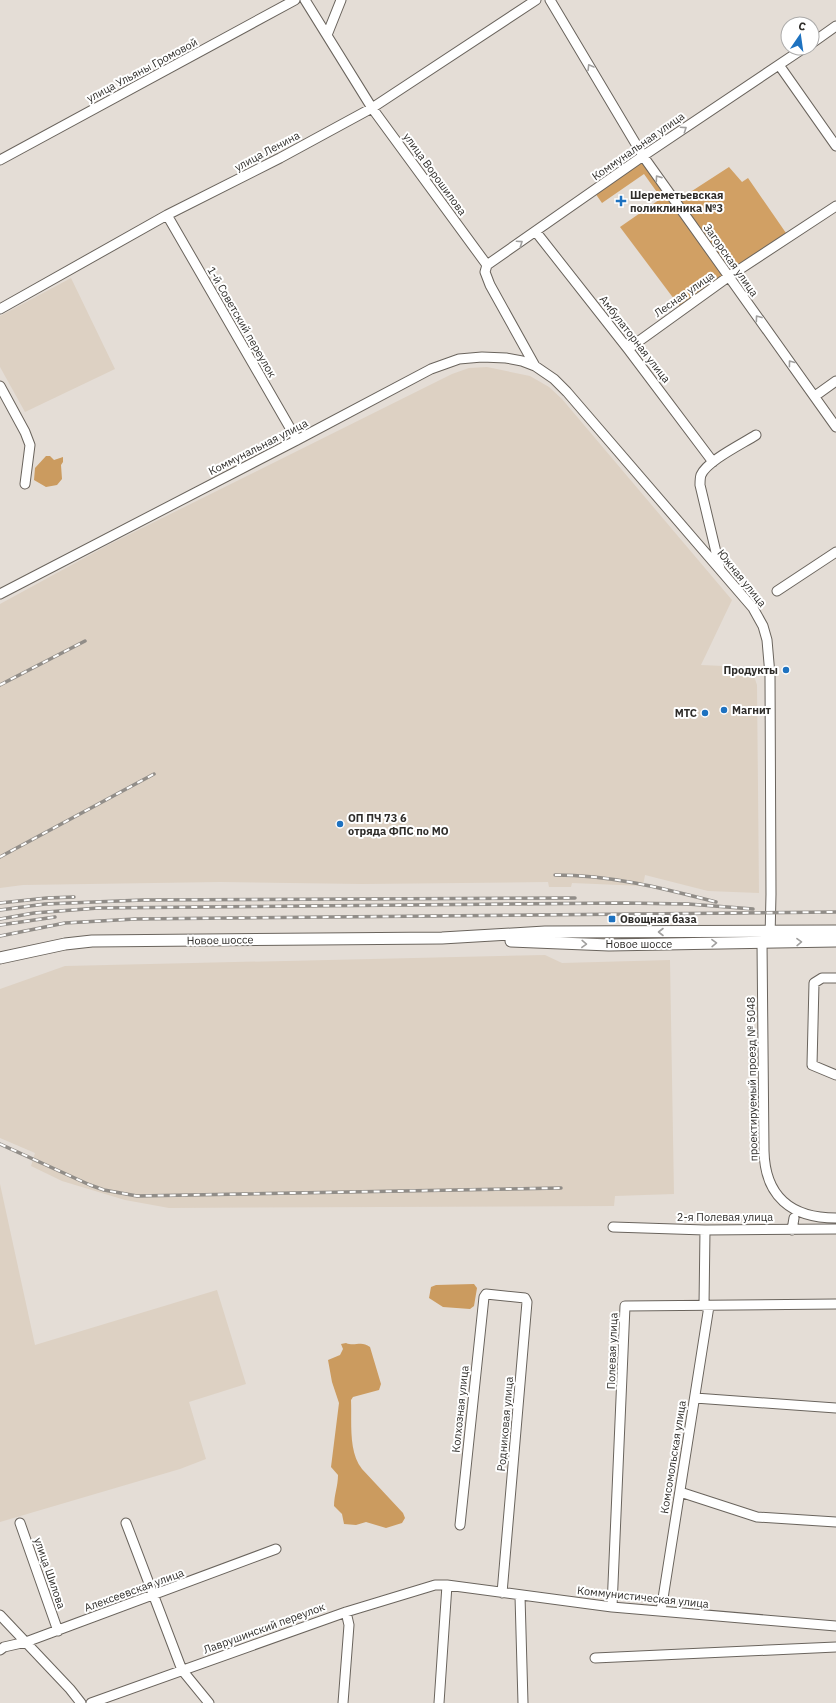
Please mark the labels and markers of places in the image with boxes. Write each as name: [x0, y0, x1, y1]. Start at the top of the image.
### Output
place label: Шереметьевская поликлиника №3: [630, 188, 723, 215]
marker: Шереметьевская поликлиника №3: [615, 195, 627, 207]
place label: Продукты: [724, 663, 778, 677]
marker: Продукты: [781, 665, 791, 675]
place label: Магнит: [732, 703, 772, 717]
marker: Магнит: [719, 705, 729, 715]
place label: МТС: [675, 706, 697, 720]
marker: МТС: [700, 708, 710, 718]
place label: ОП ПЧ 73 6 отряда ФПС по МО: [348, 811, 449, 838]
marker: ОП ПЧ 73 6 отряда ФПС по МО: [335, 819, 345, 829]
place label: Овощная база: [620, 912, 697, 926]
marker: Овощная база: [607, 914, 617, 924]

